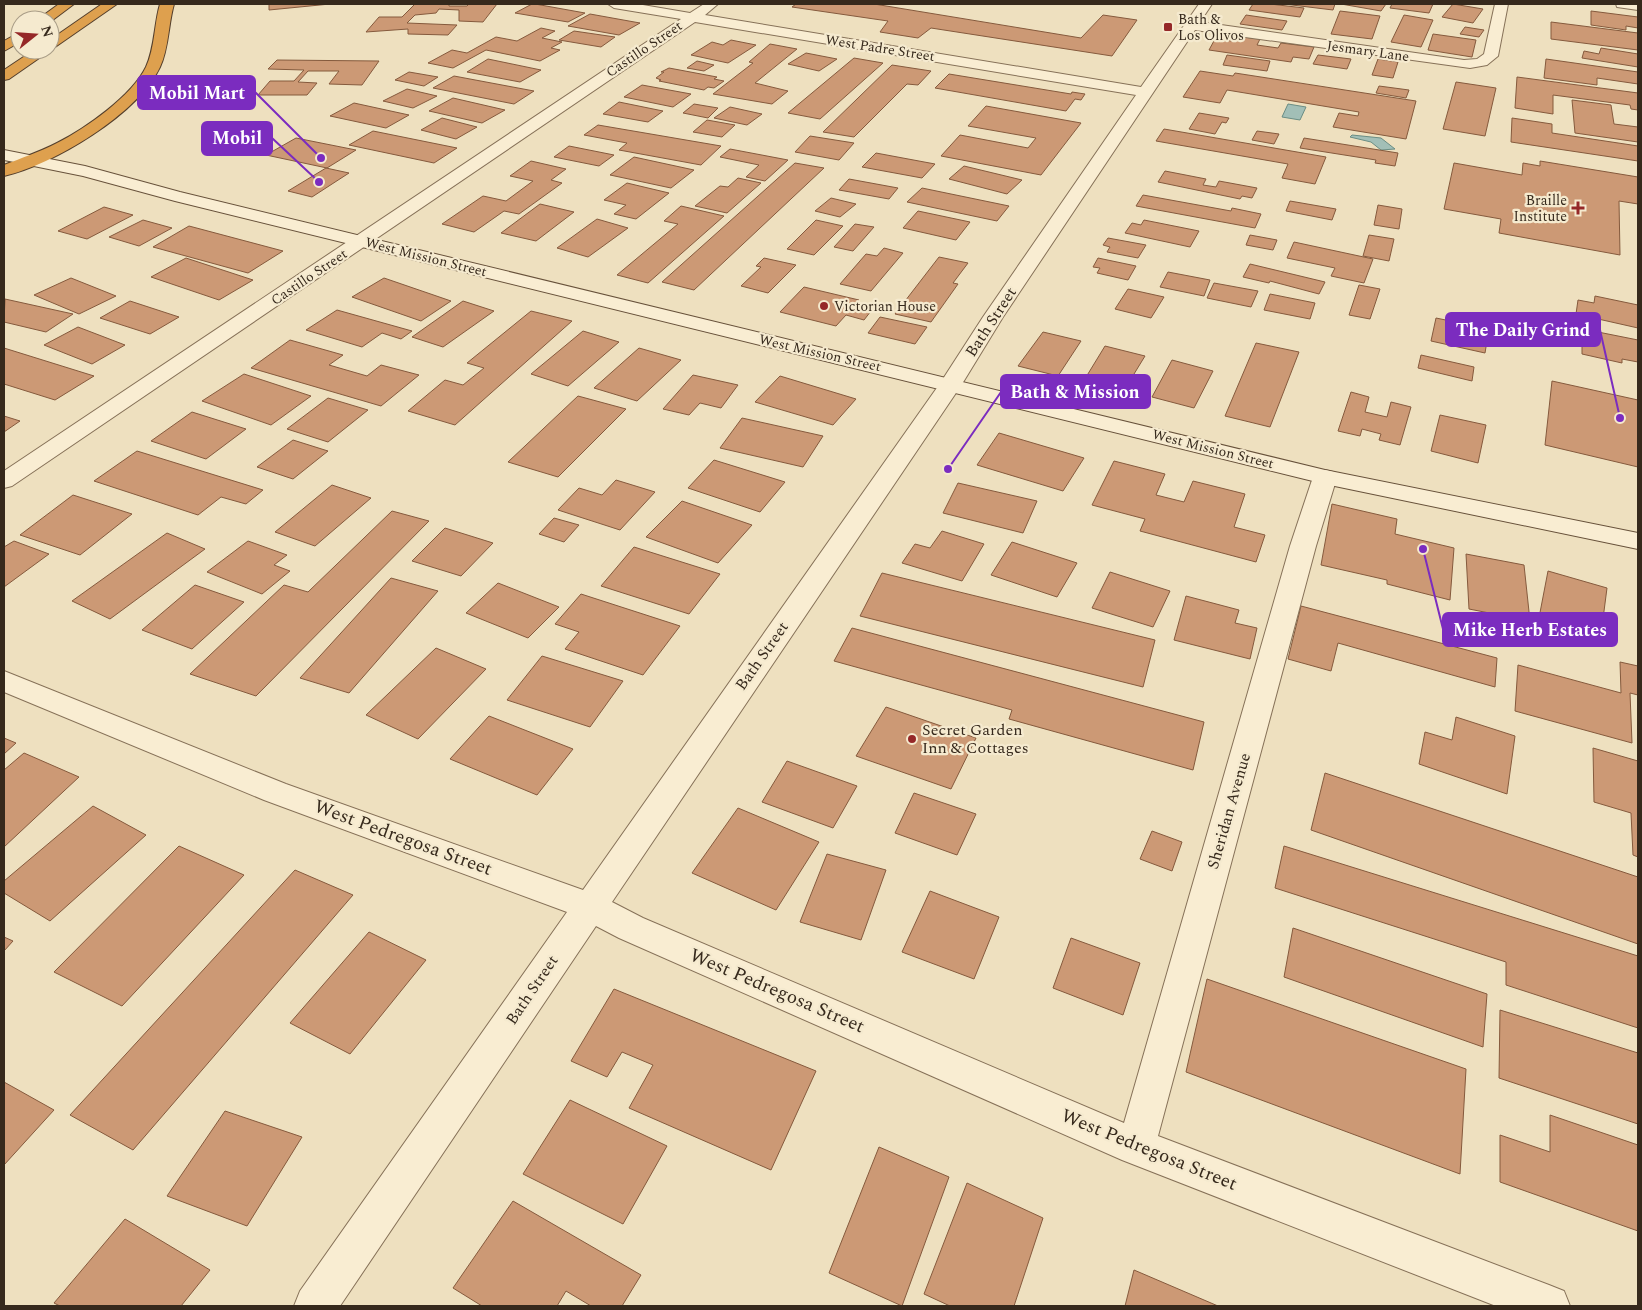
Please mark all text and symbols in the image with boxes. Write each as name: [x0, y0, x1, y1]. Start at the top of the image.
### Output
place label: Bath & Los Olivos: [1178, 9, 1244, 46]
north arrow: [10, 10, 60, 60]
street label: Castillo Street: [602, 16, 686, 82]
marker: Bath & Los Olivos: [1162, 21, 1174, 33]
text: N: [35, 23, 59, 40]
street label: West Padre Street: [824, 29, 936, 67]
street label: Jesmary Lane: [1325, 35, 1411, 67]
callout: Mobil Mart: [138, 76, 255, 109]
text: Mobil Mart: [149, 80, 245, 107]
callout: Mobil: [202, 122, 272, 155]
text: Mobil: [212, 125, 262, 152]
place label: Braille Institute: [1514, 190, 1567, 227]
marker: Braille Institute: [1571, 201, 1585, 215]
street label: West Mission Street: [363, 232, 489, 282]
street label: Castillo Street: [267, 244, 351, 310]
street label: Bath Street: [959, 282, 1023, 362]
place label: Victorian House: [834, 296, 936, 317]
marker: Victorian House: [818, 300, 830, 312]
callout: The Daily Grind: [1446, 313, 1600, 346]
text: The Daily Grind: [1456, 317, 1591, 344]
street label: West Mission Street: [757, 329, 883, 377]
callout: Bath & Mission: [1001, 375, 1150, 408]
text: Bath & Mission: [1010, 379, 1140, 406]
street label: West Mission Street: [1150, 424, 1276, 474]
callout: Mike Herb Estates: [1443, 613, 1617, 646]
street label: Bath Street: [729, 616, 795, 695]
text: Mike Herb Estates: [1453, 617, 1607, 644]
place label: Secret Garden Inn & Cottages: [922, 718, 1029, 760]
marker: Secret Garden Inn & Cottages: [906, 733, 918, 745]
street label: Sheridan Avenue: [1201, 750, 1257, 872]
street label: West Pedregosa Street: [310, 792, 496, 884]
street label: West Pedregosa Street: [685, 941, 869, 1041]
street label: Bath Street: [500, 950, 564, 1030]
street label: West Pedregosa Street: [1057, 1101, 1242, 1199]

